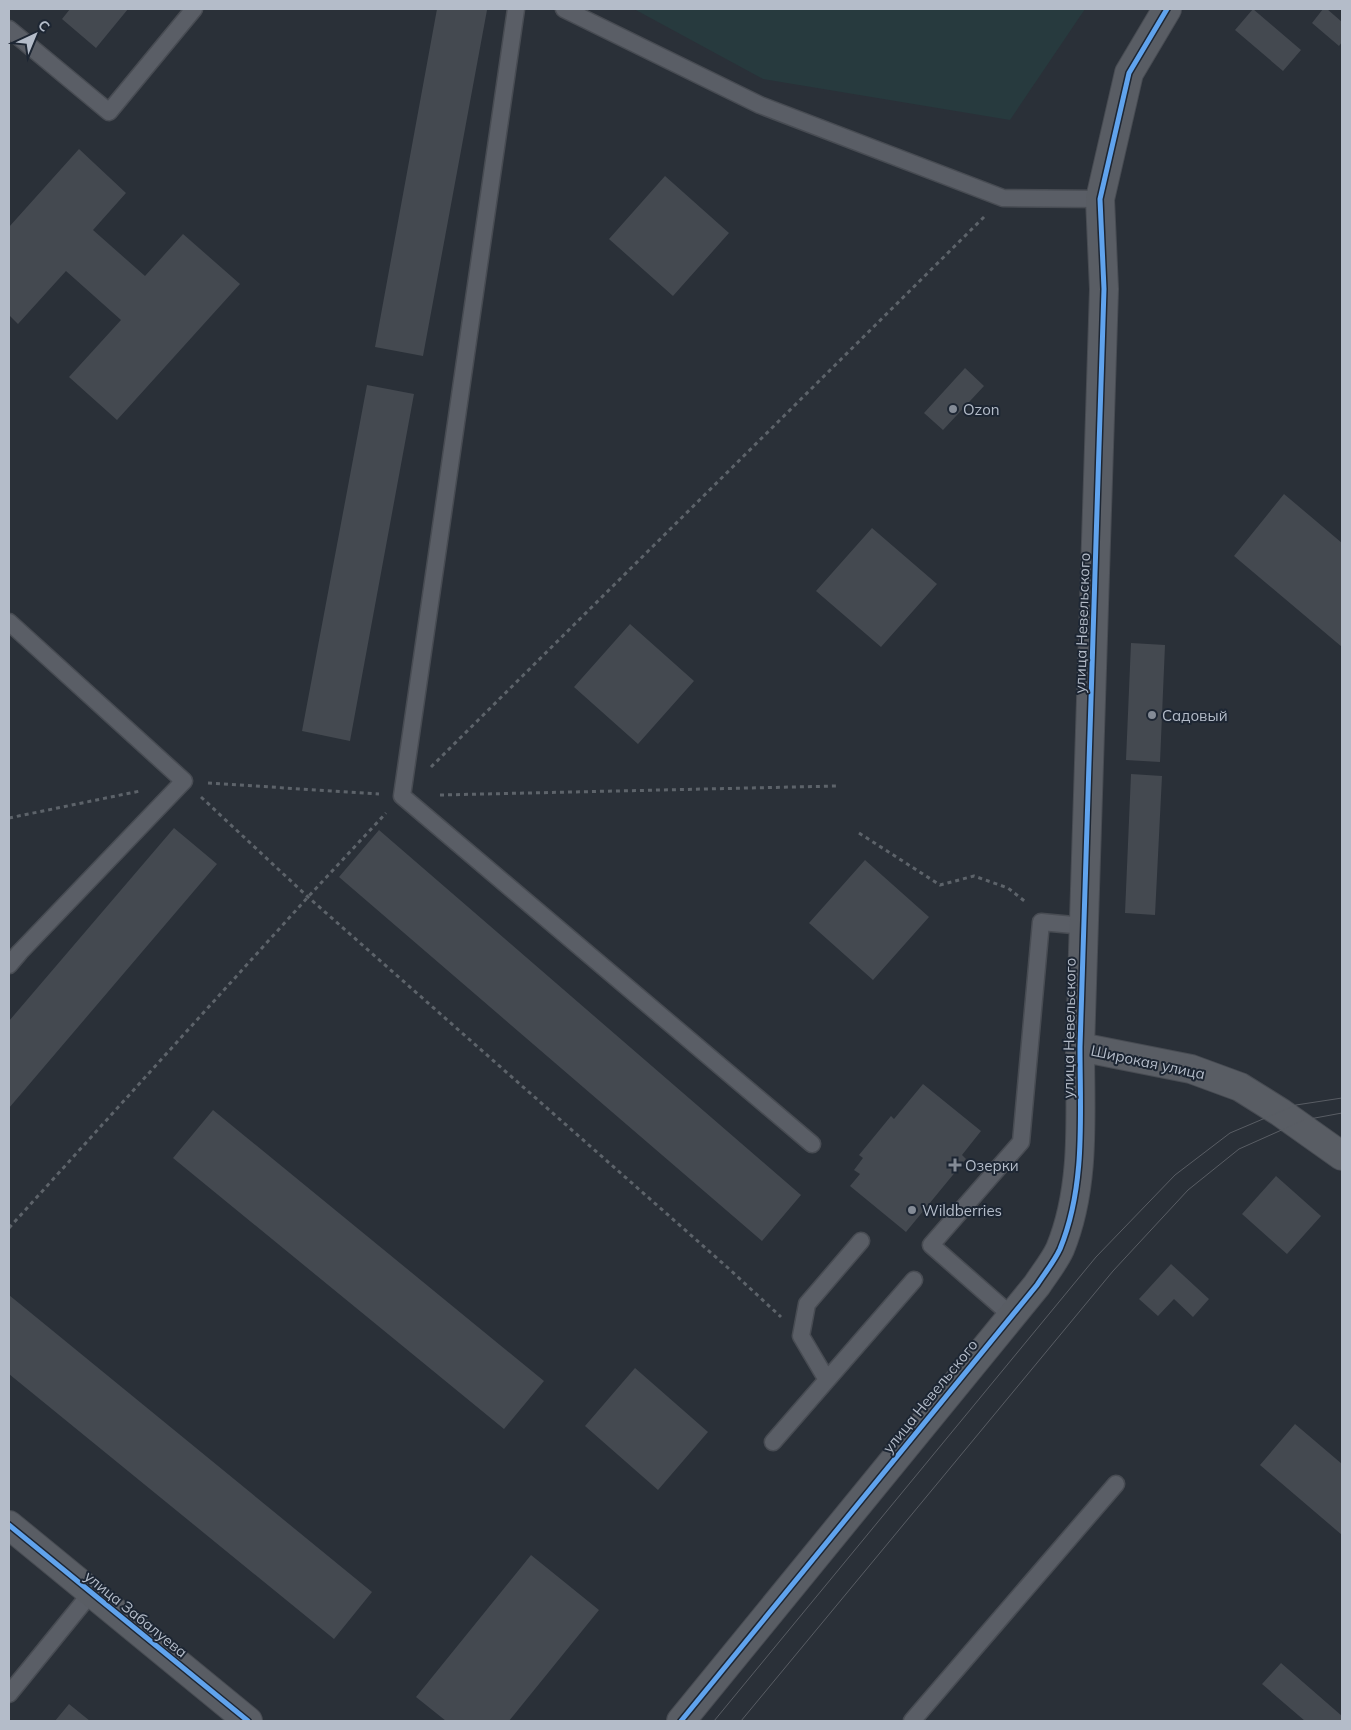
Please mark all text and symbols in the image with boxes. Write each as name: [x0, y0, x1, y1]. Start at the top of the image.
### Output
north arrow: [10, 10, 60, 60]
text: С: [34, 16, 54, 35]
place label: Ozon: [963, 400, 1000, 419]
marker: Ozon: [947, 403, 959, 415]
street label: улица Невельского: [1070, 552, 1094, 694]
place label: Садовый: [1162, 706, 1228, 725]
marker: Садовый: [1146, 709, 1158, 721]
street label: улица Невельского: [1058, 957, 1080, 1099]
street label: Широкая улица: [1089, 1041, 1207, 1083]
place label: Озерки: [965, 1156, 1019, 1175]
marker: Озерки: [949, 1159, 961, 1171]
place label: Wildberries: [922, 1201, 1002, 1220]
marker: Wildberries: [906, 1204, 918, 1216]
street label: улица Невельского: [878, 1335, 982, 1457]
street label: улица Забалуева: [81, 1567, 191, 1661]

